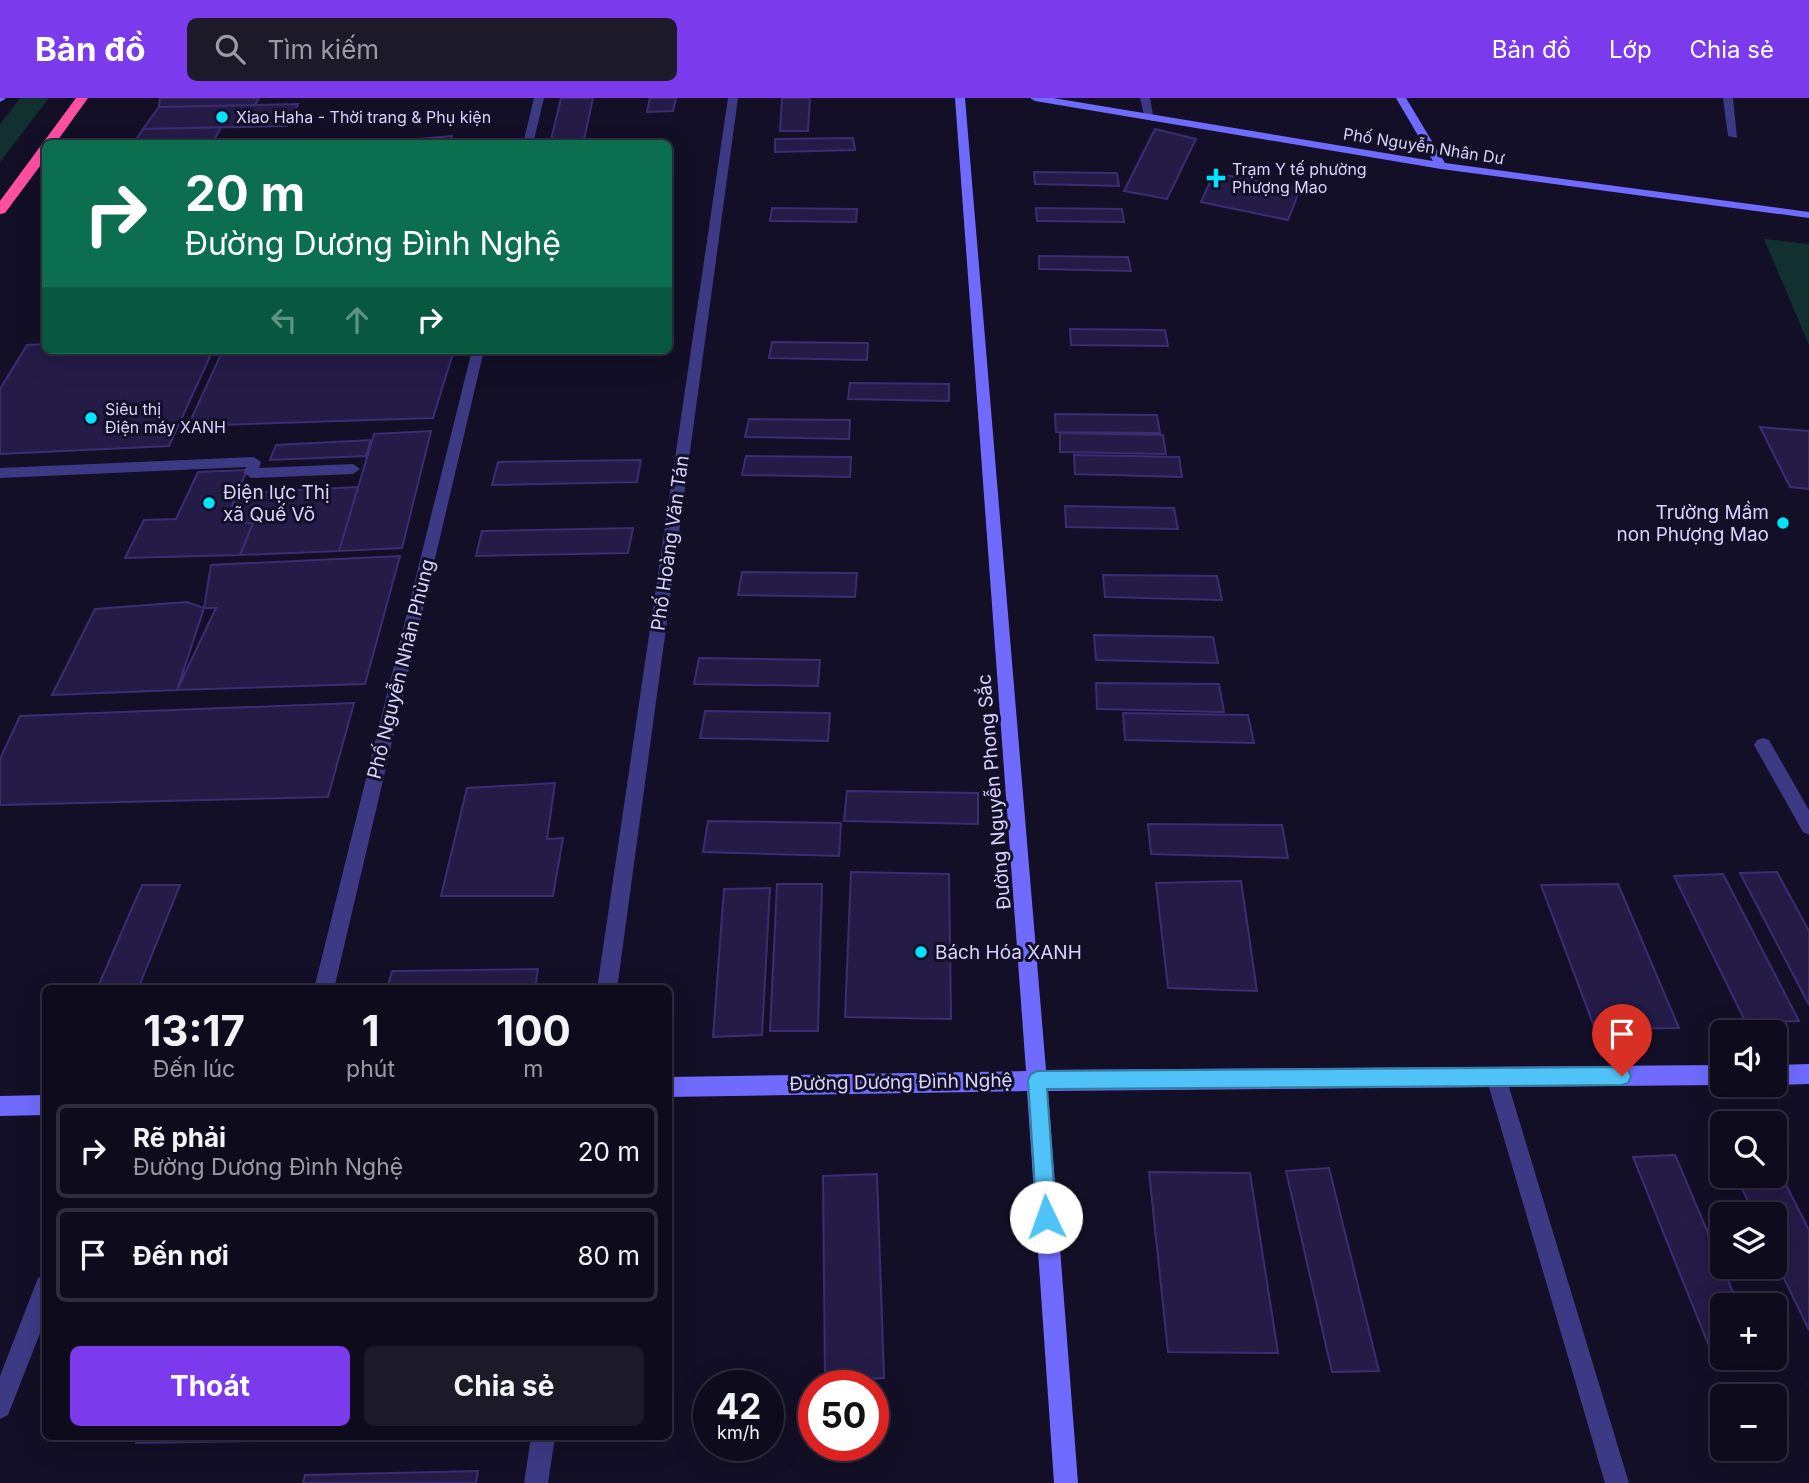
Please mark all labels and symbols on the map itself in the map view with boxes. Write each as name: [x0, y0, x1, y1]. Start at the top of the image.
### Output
place label: Xiao Haha - Thời trang & Phụ kiện: [236, 107, 491, 127]
marker: Xiao Haha - Thời trang & Phụ kiện: [214, 109, 230, 125]
street label: Phố Nguyễn Nhân Dư: [1342, 123, 1506, 169]
place label: Trạm Y tế phường Phượng Mao: [1232, 159, 1367, 197]
marker: Trạm Y tế phường Phượng Mao: [1206, 168, 1226, 188]
place label: Siêu thị Điện máy XANH: [105, 399, 226, 437]
marker: Siêu thị Điện máy XANH: [83, 410, 99, 426]
street label: Phố Hoàng Văn Tán: [646, 454, 694, 632]
place label: Điện lực Thị xã Quế Võ: [223, 481, 330, 526]
marker: Điện lực Thị xã Quế Võ: [201, 495, 217, 511]
place label: Trường Mầm non Phượng Mao: [1617, 501, 1769, 546]
marker: Trường Mầm non Phượng Mao: [1775, 515, 1791, 531]
street label: Phố Nguyễn Nhân Phùng: [363, 557, 439, 781]
street label: Đường Nguyễn Phong Sắc: [972, 673, 1016, 911]
place label: Bách Hóa XANH: [935, 941, 1082, 964]
marker: Bách Hóa XANH: [913, 944, 929, 960]
pin: [1592, 1004, 1652, 1076]
street label: Đường Dương Đình Nghệ: [789, 1069, 1013, 1095]
position arrow: [1009, 1180, 1083, 1254]
speed limit sign: 50: [798, 1370, 889, 1461]

